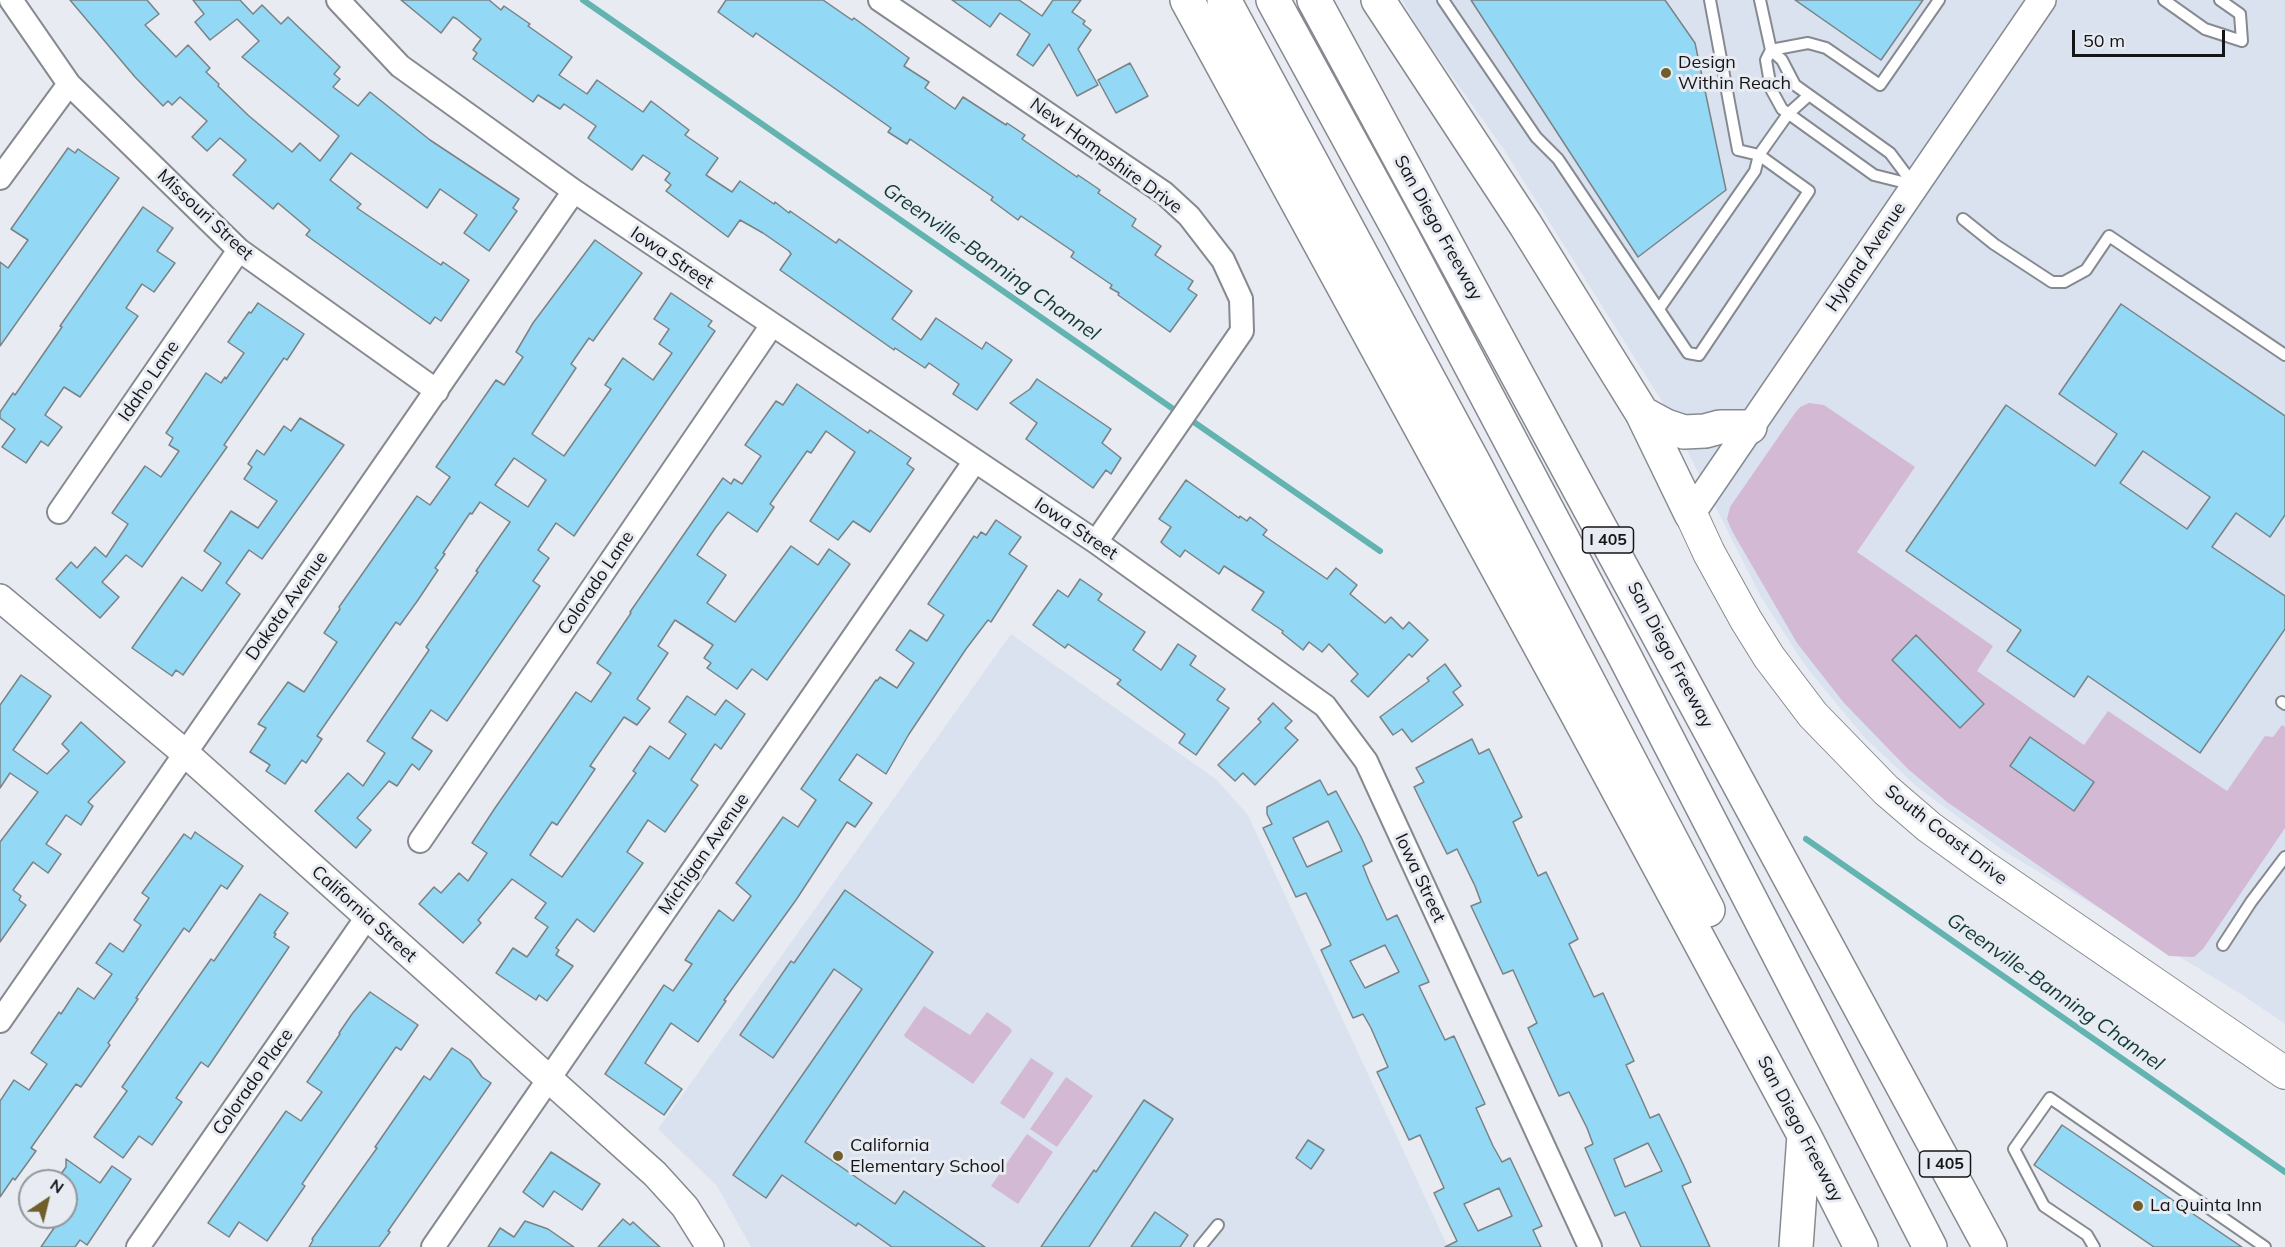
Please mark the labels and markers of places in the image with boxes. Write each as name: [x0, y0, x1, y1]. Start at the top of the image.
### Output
place label: Design Within Reach: [1678, 52, 1791, 94]
marker: Design Within Reach: [1659, 66, 1673, 80]
place label: California Elementary School: [850, 1135, 1005, 1178]
marker: California Elementary School: [831, 1149, 845, 1163]
place label: La Quinta Inn: [2150, 1195, 2262, 1217]
marker: La Quinta Inn: [2131, 1199, 2145, 1213]

